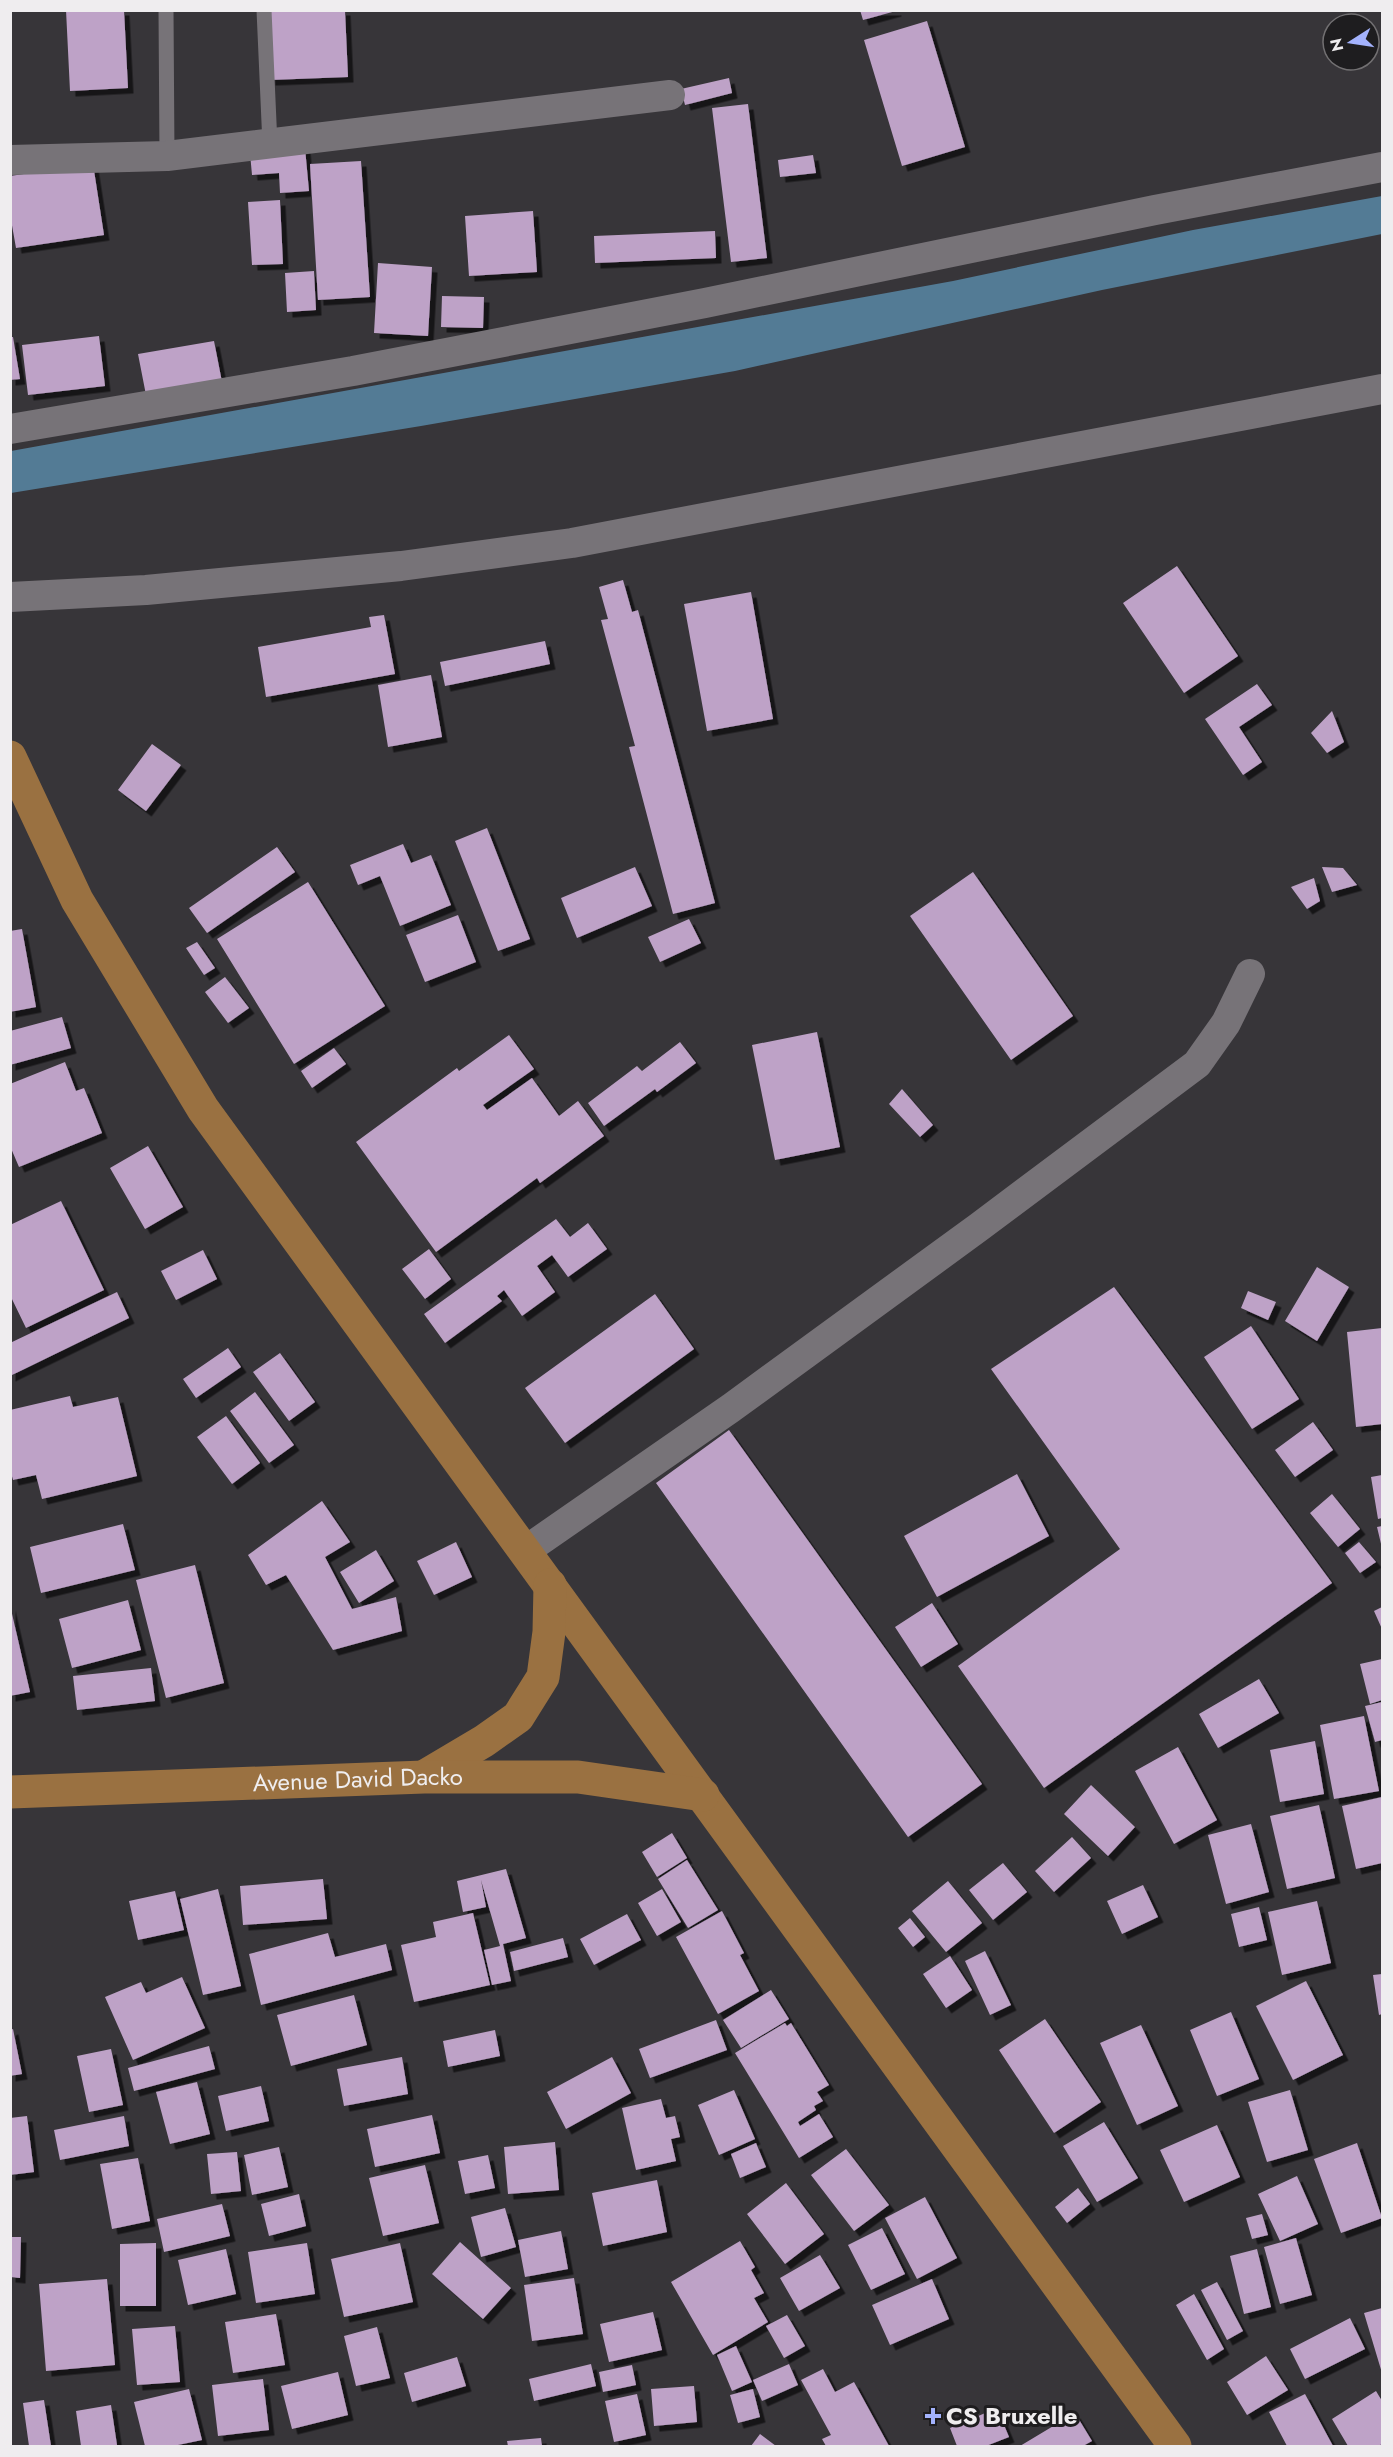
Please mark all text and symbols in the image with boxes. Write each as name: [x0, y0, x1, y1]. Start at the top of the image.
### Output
north arrow: [1321, 12, 1381, 72]
text: N: [1324, 36, 1349, 54]
street label: Avenue David Dacko: [252, 1759, 463, 1800]
place label: CS Bruxelle: [946, 2398, 1078, 2433]
marker: CS Bruxelle: [924, 2407, 942, 2425]

